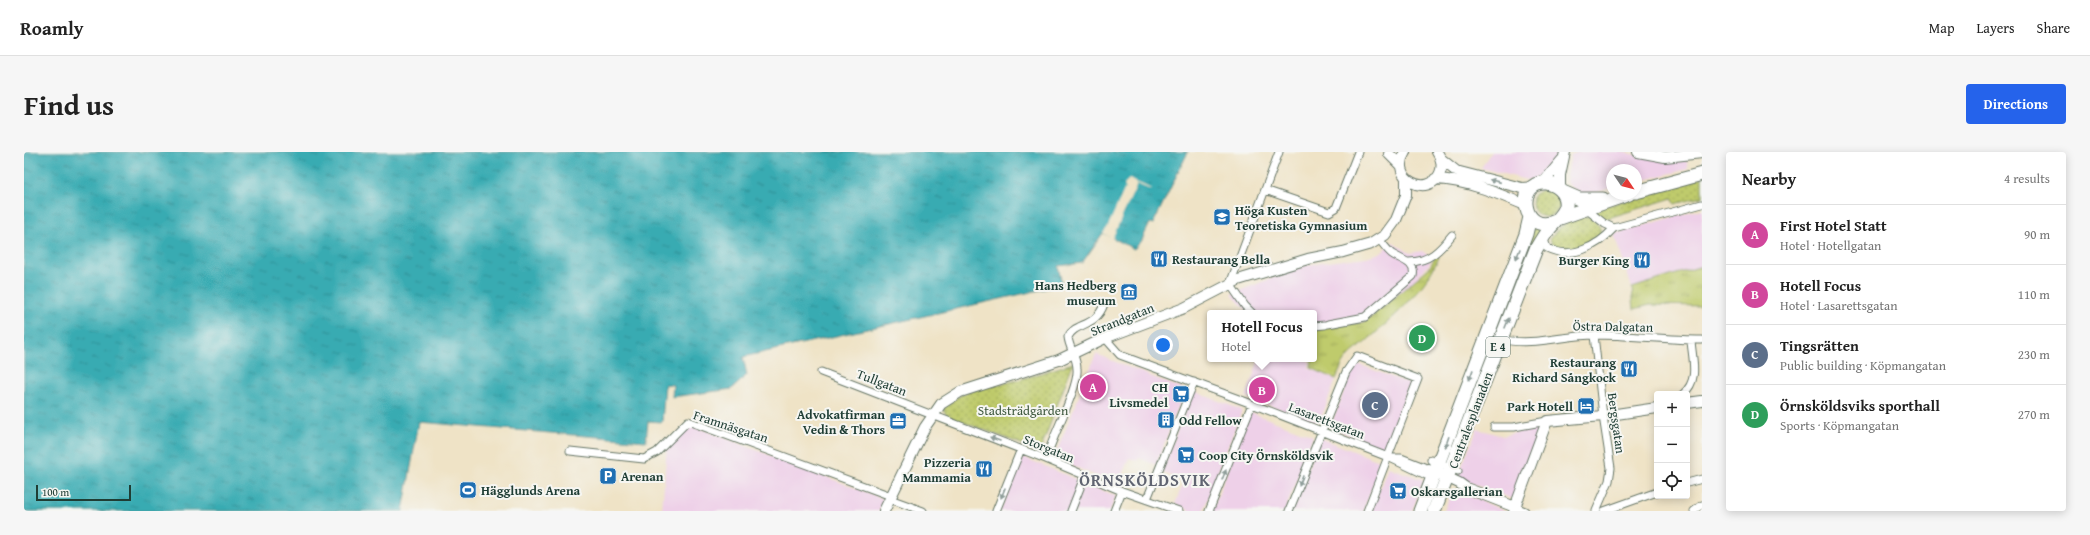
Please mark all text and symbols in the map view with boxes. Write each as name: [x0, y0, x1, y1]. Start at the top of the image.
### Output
text: Roamly: [20, 14, 84, 42]
text: Map: [1929, 18, 1955, 38]
text: Layers: [1977, 18, 2015, 38]
text: Share: [2037, 18, 2070, 38]
text: Find us: [24, 84, 114, 125]
button: Directions: [1966, 84, 2066, 124]
north arrow: [1606, 164, 1642, 200]
text: Nearby: [1742, 166, 1796, 191]
text: 4 results: [2004, 169, 2050, 188]
one-way arrow: [1489, 178, 1502, 184]
place label: Höga Kusten Teoretiska Gymnasium: [1235, 201, 1368, 235]
school or university icon: Höga Kusten Teoretiska Gymnasium: [1212, 207, 1232, 227]
text: First Hotel Statt: [1780, 215, 1887, 236]
text: A: [1751, 225, 1759, 244]
text: 90 m: [2024, 225, 2050, 244]
text: Hotel · Hotellgatan: [1780, 236, 1881, 255]
restaurant icon: Restaurang Bella: [1149, 249, 1169, 269]
one-way arrow: [1515, 249, 1521, 261]
place label: Restaurang Bella: [1172, 250, 1270, 269]
restaurant icon: Burger King: [1632, 250, 1652, 270]
place label: Burger King: [1559, 251, 1629, 270]
text: Hotell Focus: [1780, 275, 1861, 296]
place label: Hans Hedberg museum: [1035, 276, 1117, 310]
museum icon: Hans Hedberg museum: [1119, 282, 1139, 302]
text: B: [1751, 285, 1759, 304]
text: 110 m: [2018, 285, 2050, 304]
text: Hotel · Lasarettsgatan: [1780, 296, 1898, 315]
street label: Strandgatan: [1087, 298, 1158, 341]
popup: [1207, 310, 1317, 362]
text: Hotell Focus: [1221, 316, 1303, 337]
street label: Östra Dalgatan: [1573, 316, 1654, 337]
one-way arrow: [1504, 318, 1510, 329]
pin: D: [1409, 323, 1435, 353]
your location: [1153, 335, 1173, 355]
text: Tingsrätten: [1780, 335, 1859, 356]
text: Hotel: [1221, 337, 1251, 356]
road number: E 4: [1486, 337, 1510, 357]
text: C: [1751, 345, 1759, 364]
text: 230 m: [2018, 345, 2050, 364]
place label: Restaurang Richard Sångkock: [1512, 353, 1617, 387]
text: Public building · Köpmangatan: [1780, 356, 1946, 375]
restaurant icon: Restaurang Richard Sångkock: [1619, 359, 1639, 379]
street label: Tullgatan: [854, 364, 910, 401]
street label: Centralesplanaden: [1443, 369, 1498, 471]
one-way arrow: [1468, 370, 1474, 382]
pin: A: [1080, 372, 1106, 402]
pin: B: [1249, 375, 1275, 405]
place label: CH Livsmedel: [1110, 378, 1168, 412]
supermarket icon: CH Livsmedel: [1171, 384, 1191, 404]
pin: C: [1362, 390, 1388, 420]
street label: Bergsgatan: [1603, 391, 1630, 455]
map controls: [1654, 391, 1690, 499]
button: +: [1654, 391, 1690, 427]
text: Örnsköldsviks sporthall: [1780, 395, 1940, 416]
hotel icon: Park Hotell: [1576, 396, 1596, 416]
street label: Lasarettsgatan: [1286, 397, 1368, 444]
place label: Park Hotell: [1507, 397, 1573, 416]
park label: Stadsträdgården: [978, 401, 1069, 420]
street label: Framnäsgatan: [691, 405, 771, 448]
place label: Advokatfirman Vedin & Thors: [797, 405, 885, 439]
text: D: [1751, 405, 1759, 424]
text: 270 m: [2018, 405, 2050, 424]
building icon: Odd Fellow: [1156, 410, 1176, 430]
office icon: Advokatfirman Vedin & Thors: [888, 411, 908, 431]
place label: Odd Fellow: [1179, 411, 1242, 430]
text: Sports · Köpmangatan: [1780, 416, 1899, 435]
button: −: [1654, 427, 1690, 463]
street label: Storgatan: [1020, 430, 1078, 468]
one-way arrow: [988, 436, 1000, 442]
one-way arrow: [1443, 437, 1449, 449]
supermarket icon: Coop City Örnsköldsvik: [1176, 445, 1196, 465]
place label: Coop City Örnsköldsvik: [1199, 446, 1334, 465]
place label: Pizzeria Mammamia: [902, 453, 971, 487]
restaurant icon: Pizzeria Mammamia: [974, 459, 994, 479]
button: locate: [1654, 463, 1690, 499]
parking icon: Arenan: [598, 466, 618, 486]
place label: Arenan: [621, 467, 664, 486]
district label: ÖRNSKÖLDSVIK: [1079, 467, 1211, 492]
one-way arrow: [1221, 468, 1227, 480]
one-way arrow: [1297, 476, 1303, 488]
sports icon: Hägglunds Arena: [458, 480, 478, 500]
place label: Hägglunds Arena: [481, 481, 581, 500]
supermarket icon: Oskarsgallerian: [1388, 481, 1408, 501]
place label: Oskarsgallerian: [1411, 482, 1503, 501]
scale bar: [36, 483, 131, 502]
text: 100 m: [42, 484, 69, 500]
one-way arrow: [1000, 488, 1006, 499]

